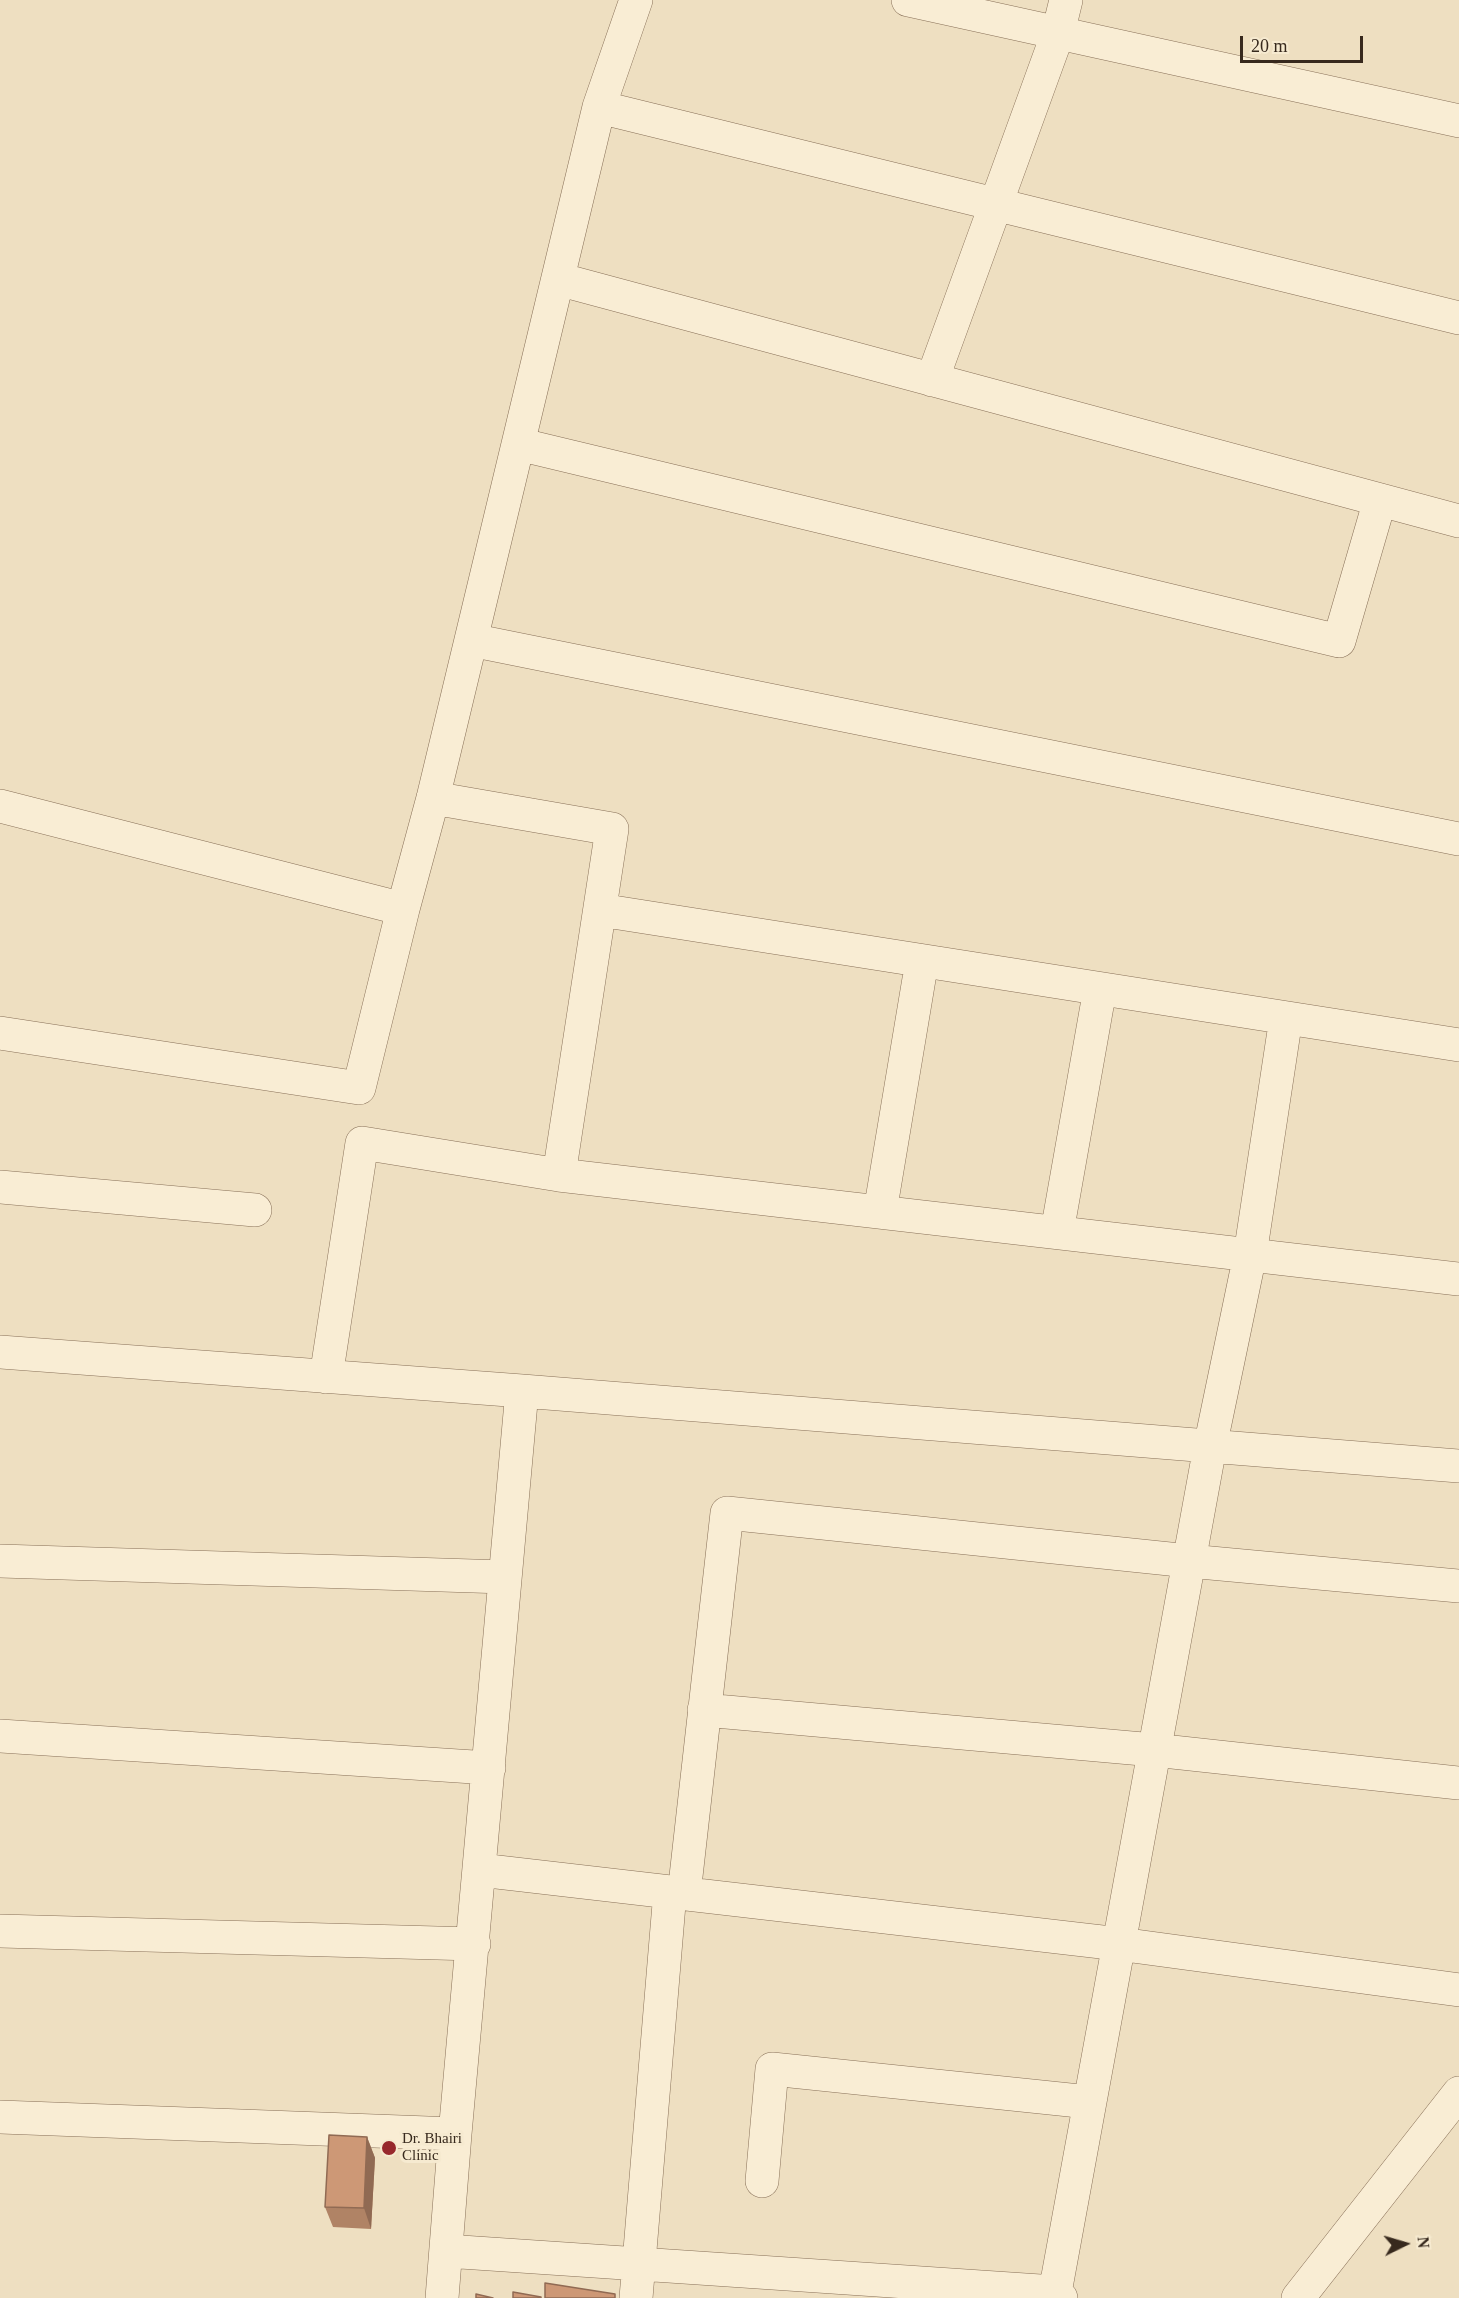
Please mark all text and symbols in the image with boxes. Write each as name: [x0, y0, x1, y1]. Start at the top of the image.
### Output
scale bar: [1243, 24, 1366, 62]
text: 20 m: [1251, 36, 1288, 56]
place label: Dr. Bhairi Clinic: [402, 2130, 462, 2165]
marker: Dr. Bhairi Clinic: [380, 2139, 398, 2157]
north arrow: [1375, 2214, 1435, 2274]
text: N: [1414, 2236, 1432, 2249]

